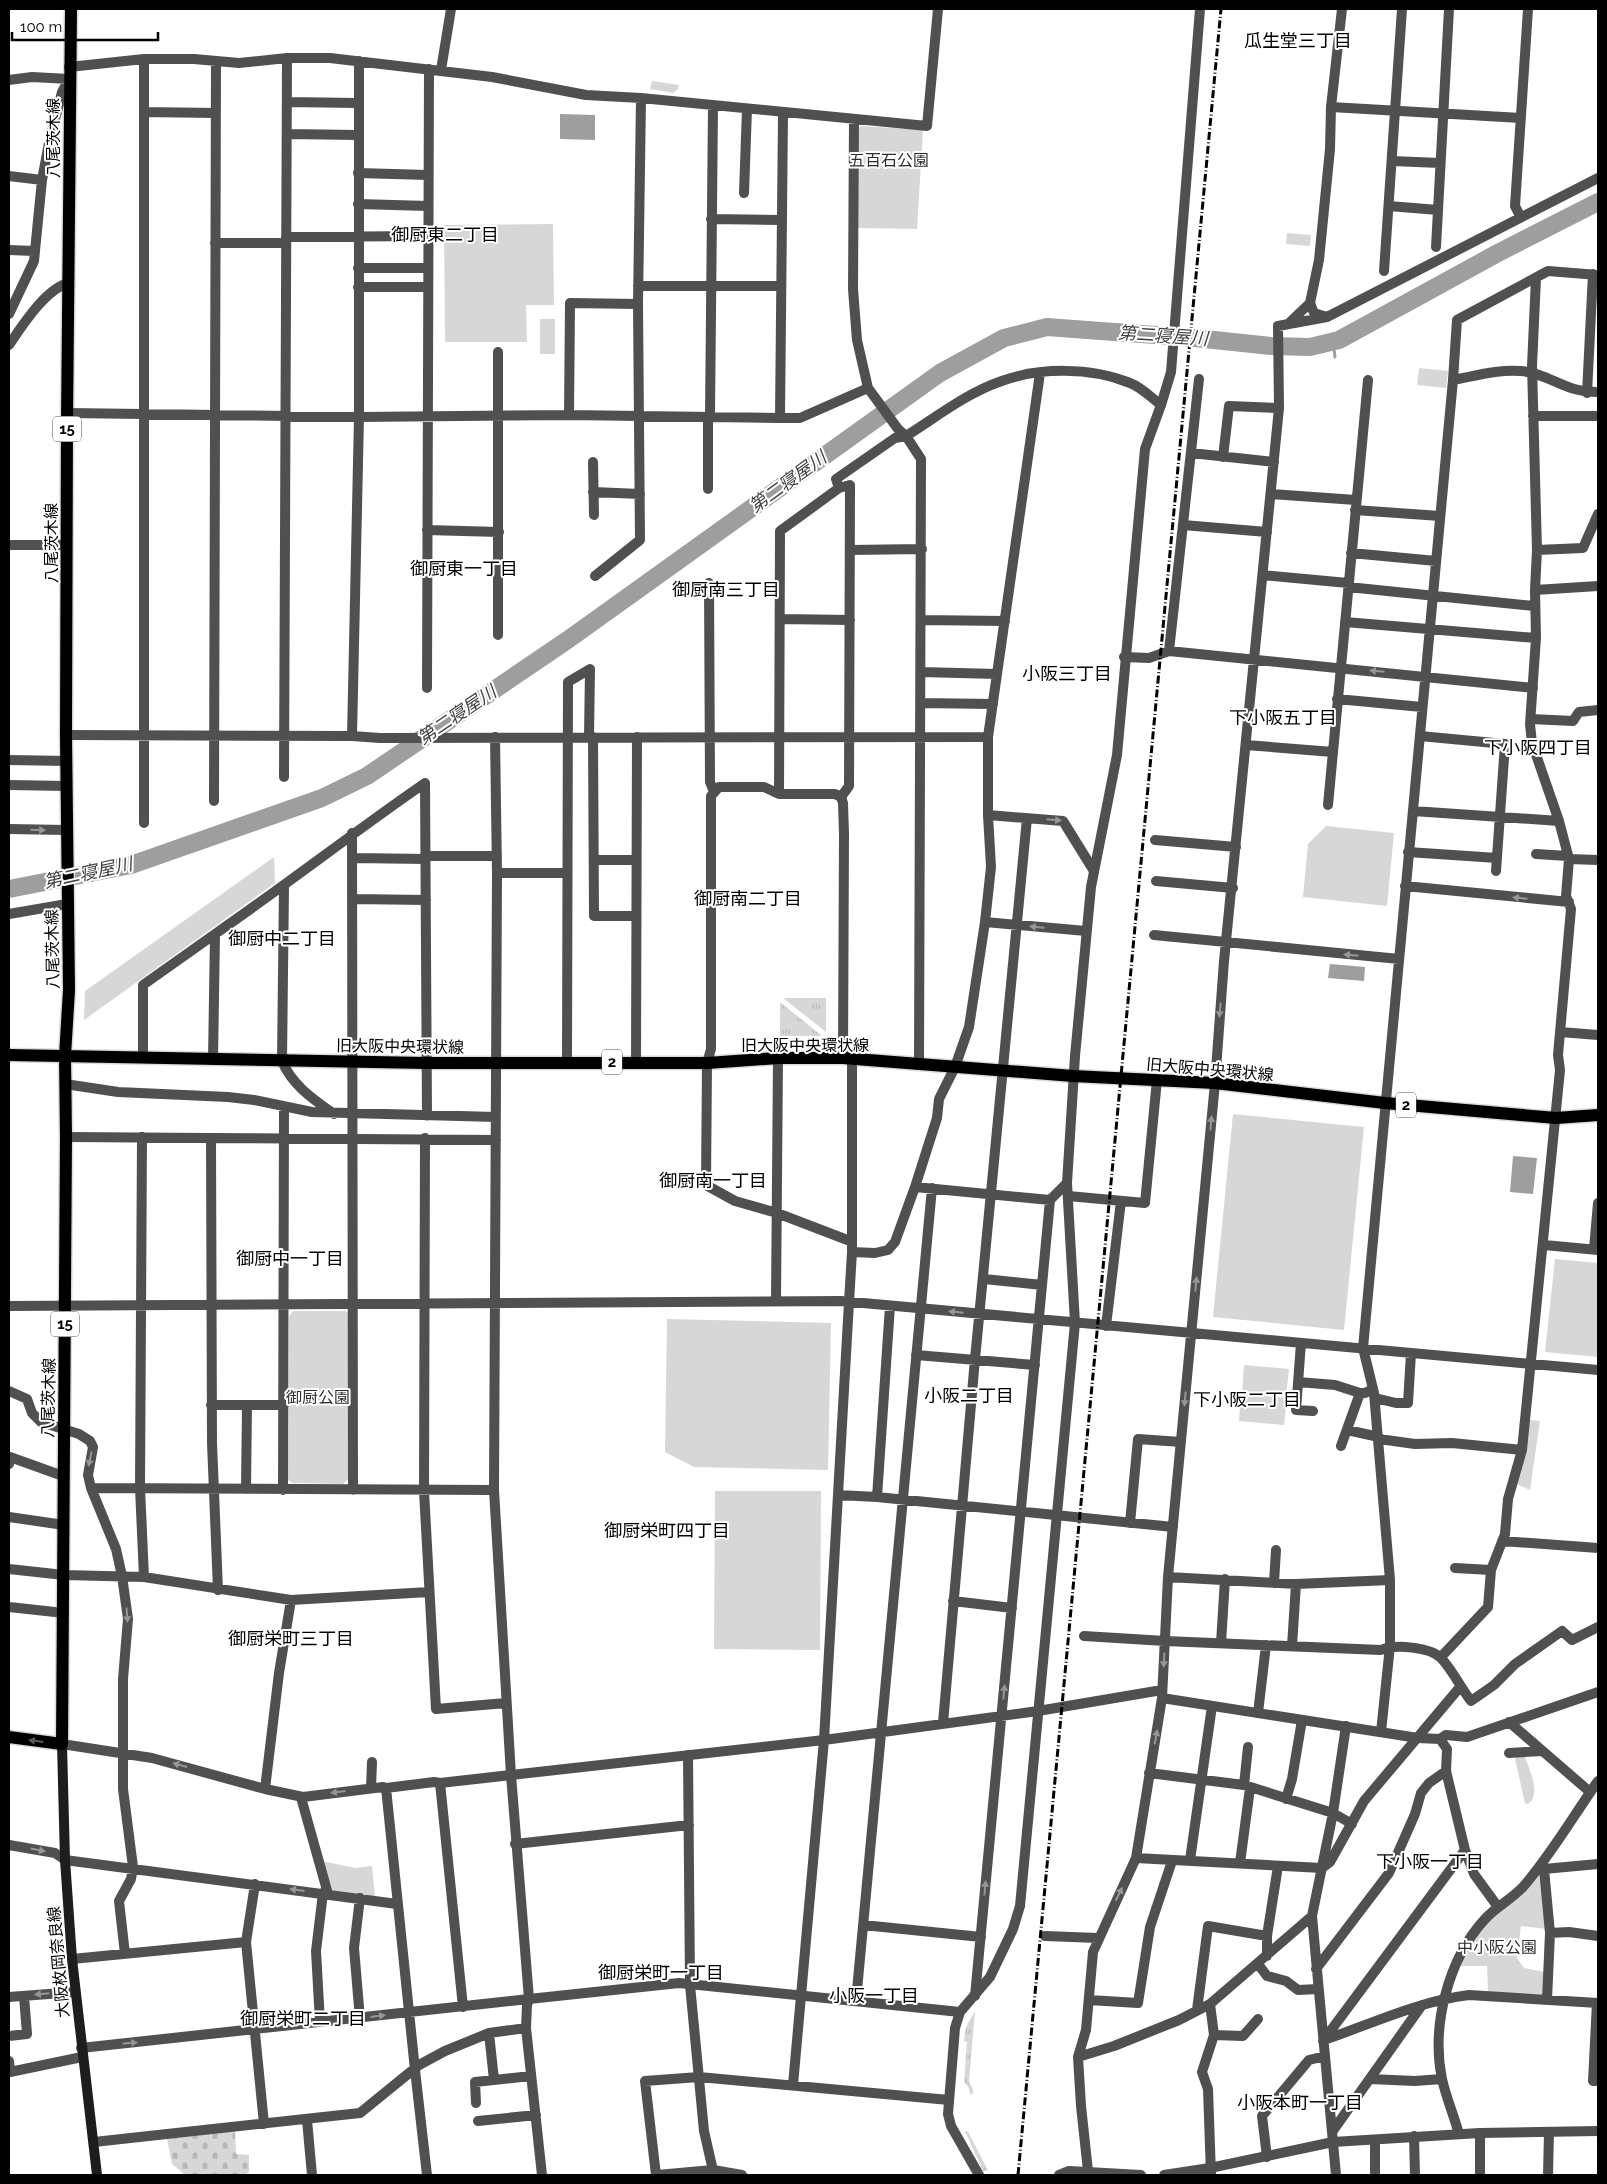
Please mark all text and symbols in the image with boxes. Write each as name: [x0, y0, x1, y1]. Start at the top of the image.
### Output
scale bar: [12, 10, 159, 42]
text: 100 m: [20, 18, 62, 36]
district label: 瓜生堂三丁目: [1244, 30, 1352, 51]
street label: 八尾茨木線: [44, 98, 63, 178]
park label: 五百石公園: [849, 151, 929, 170]
district label: 御厨東二丁目: [391, 224, 499, 245]
water label: 第二寝屋川: [1117, 322, 1211, 349]
road number: 15: [53, 416, 81, 442]
water label: 第二寝屋川: [745, 445, 832, 517]
street label: 八尾茨木線: [42, 503, 61, 583]
district label: 御厨東一丁目: [410, 558, 518, 579]
district label: 御厨南三丁目: [672, 579, 780, 600]
district label: 小阪三丁目: [1022, 663, 1112, 684]
one-way arrow: [1368, 667, 1384, 675]
water label: 第二寝屋川: [414, 680, 502, 748]
district label: 下小阪五丁目: [1229, 707, 1337, 728]
district label: 下小阪四丁目: [1484, 737, 1592, 758]
one-way arrow: [1046, 816, 1062, 824]
one-way arrow: [30, 826, 46, 834]
water label: 第二寝屋川: [42, 852, 136, 892]
district label: 御厨南二丁目: [694, 888, 802, 909]
one-way arrow: [1512, 894, 1528, 902]
street label: 八尾茨木線: [42, 909, 63, 989]
one-way arrow: [1029, 922, 1045, 930]
district label: 御厨中二丁目: [228, 928, 336, 949]
one-way arrow: [1342, 950, 1358, 958]
one-way arrow: [1216, 1002, 1224, 1018]
street label: 旧大阪中央環状線: [336, 1036, 464, 1057]
street label: 旧大阪中央環状線: [741, 1036, 869, 1055]
road number: 2: [602, 1050, 622, 1074]
street label: 旧大阪中央環状線: [1145, 1054, 1275, 1085]
road number: 2: [1396, 1092, 1416, 1118]
one-way arrow: [1207, 1114, 1215, 1130]
district label: 御厨南一丁目: [659, 1170, 767, 1191]
district label: 御厨中一丁目: [236, 1248, 344, 1269]
one-way arrow: [1192, 1276, 1200, 1292]
one-way arrow: [948, 1308, 964, 1316]
road number: 15: [51, 1312, 79, 1336]
street label: 八尾茨木線: [38, 1358, 59, 1438]
district label: 小阪二丁目: [924, 1385, 1014, 1406]
park label: 御厨公園: [286, 1388, 350, 1407]
district label: 下小阪二丁目: [1193, 1389, 1301, 1410]
one-way arrow: [1181, 1391, 1189, 1407]
one-way arrow: [86, 1452, 94, 1467]
district label: 御厨栄町四丁目: [604, 1520, 730, 1541]
one-way arrow: [123, 1608, 131, 1624]
district label: 御厨栄町三丁目: [228, 1628, 354, 1649]
one-way arrow: [1159, 1652, 1167, 1668]
one-way arrow: [1000, 1683, 1008, 1699]
one-way arrow: [1152, 1729, 1160, 1745]
one-way arrow: [27, 1737, 43, 1745]
one-way arrow: [173, 1761, 188, 1769]
one-way arrow: [330, 1788, 346, 1796]
one-way arrow: [30, 1846, 45, 1854]
district label: 下小阪一丁目: [1376, 1851, 1484, 1872]
one-way arrow: [982, 1880, 990, 1896]
one-way arrow: [289, 1885, 305, 1893]
one-way arrow: [1115, 1887, 1123, 1901]
street label: 大阪枚岡奈良線: [44, 1905, 73, 2019]
park label: 中小阪公園: [1457, 1938, 1537, 1957]
district label: 御厨栄町一丁目: [598, 1962, 724, 1983]
district label: 小阪一丁目: [829, 1985, 919, 2006]
one-way arrow: [34, 1991, 50, 1999]
district label: 御厨栄町二丁目: [240, 2008, 366, 2029]
one-way arrow: [371, 2012, 387, 2020]
one-way arrow: [122, 2039, 138, 2047]
district label: 小阪本町一丁目: [1237, 2092, 1363, 2113]

